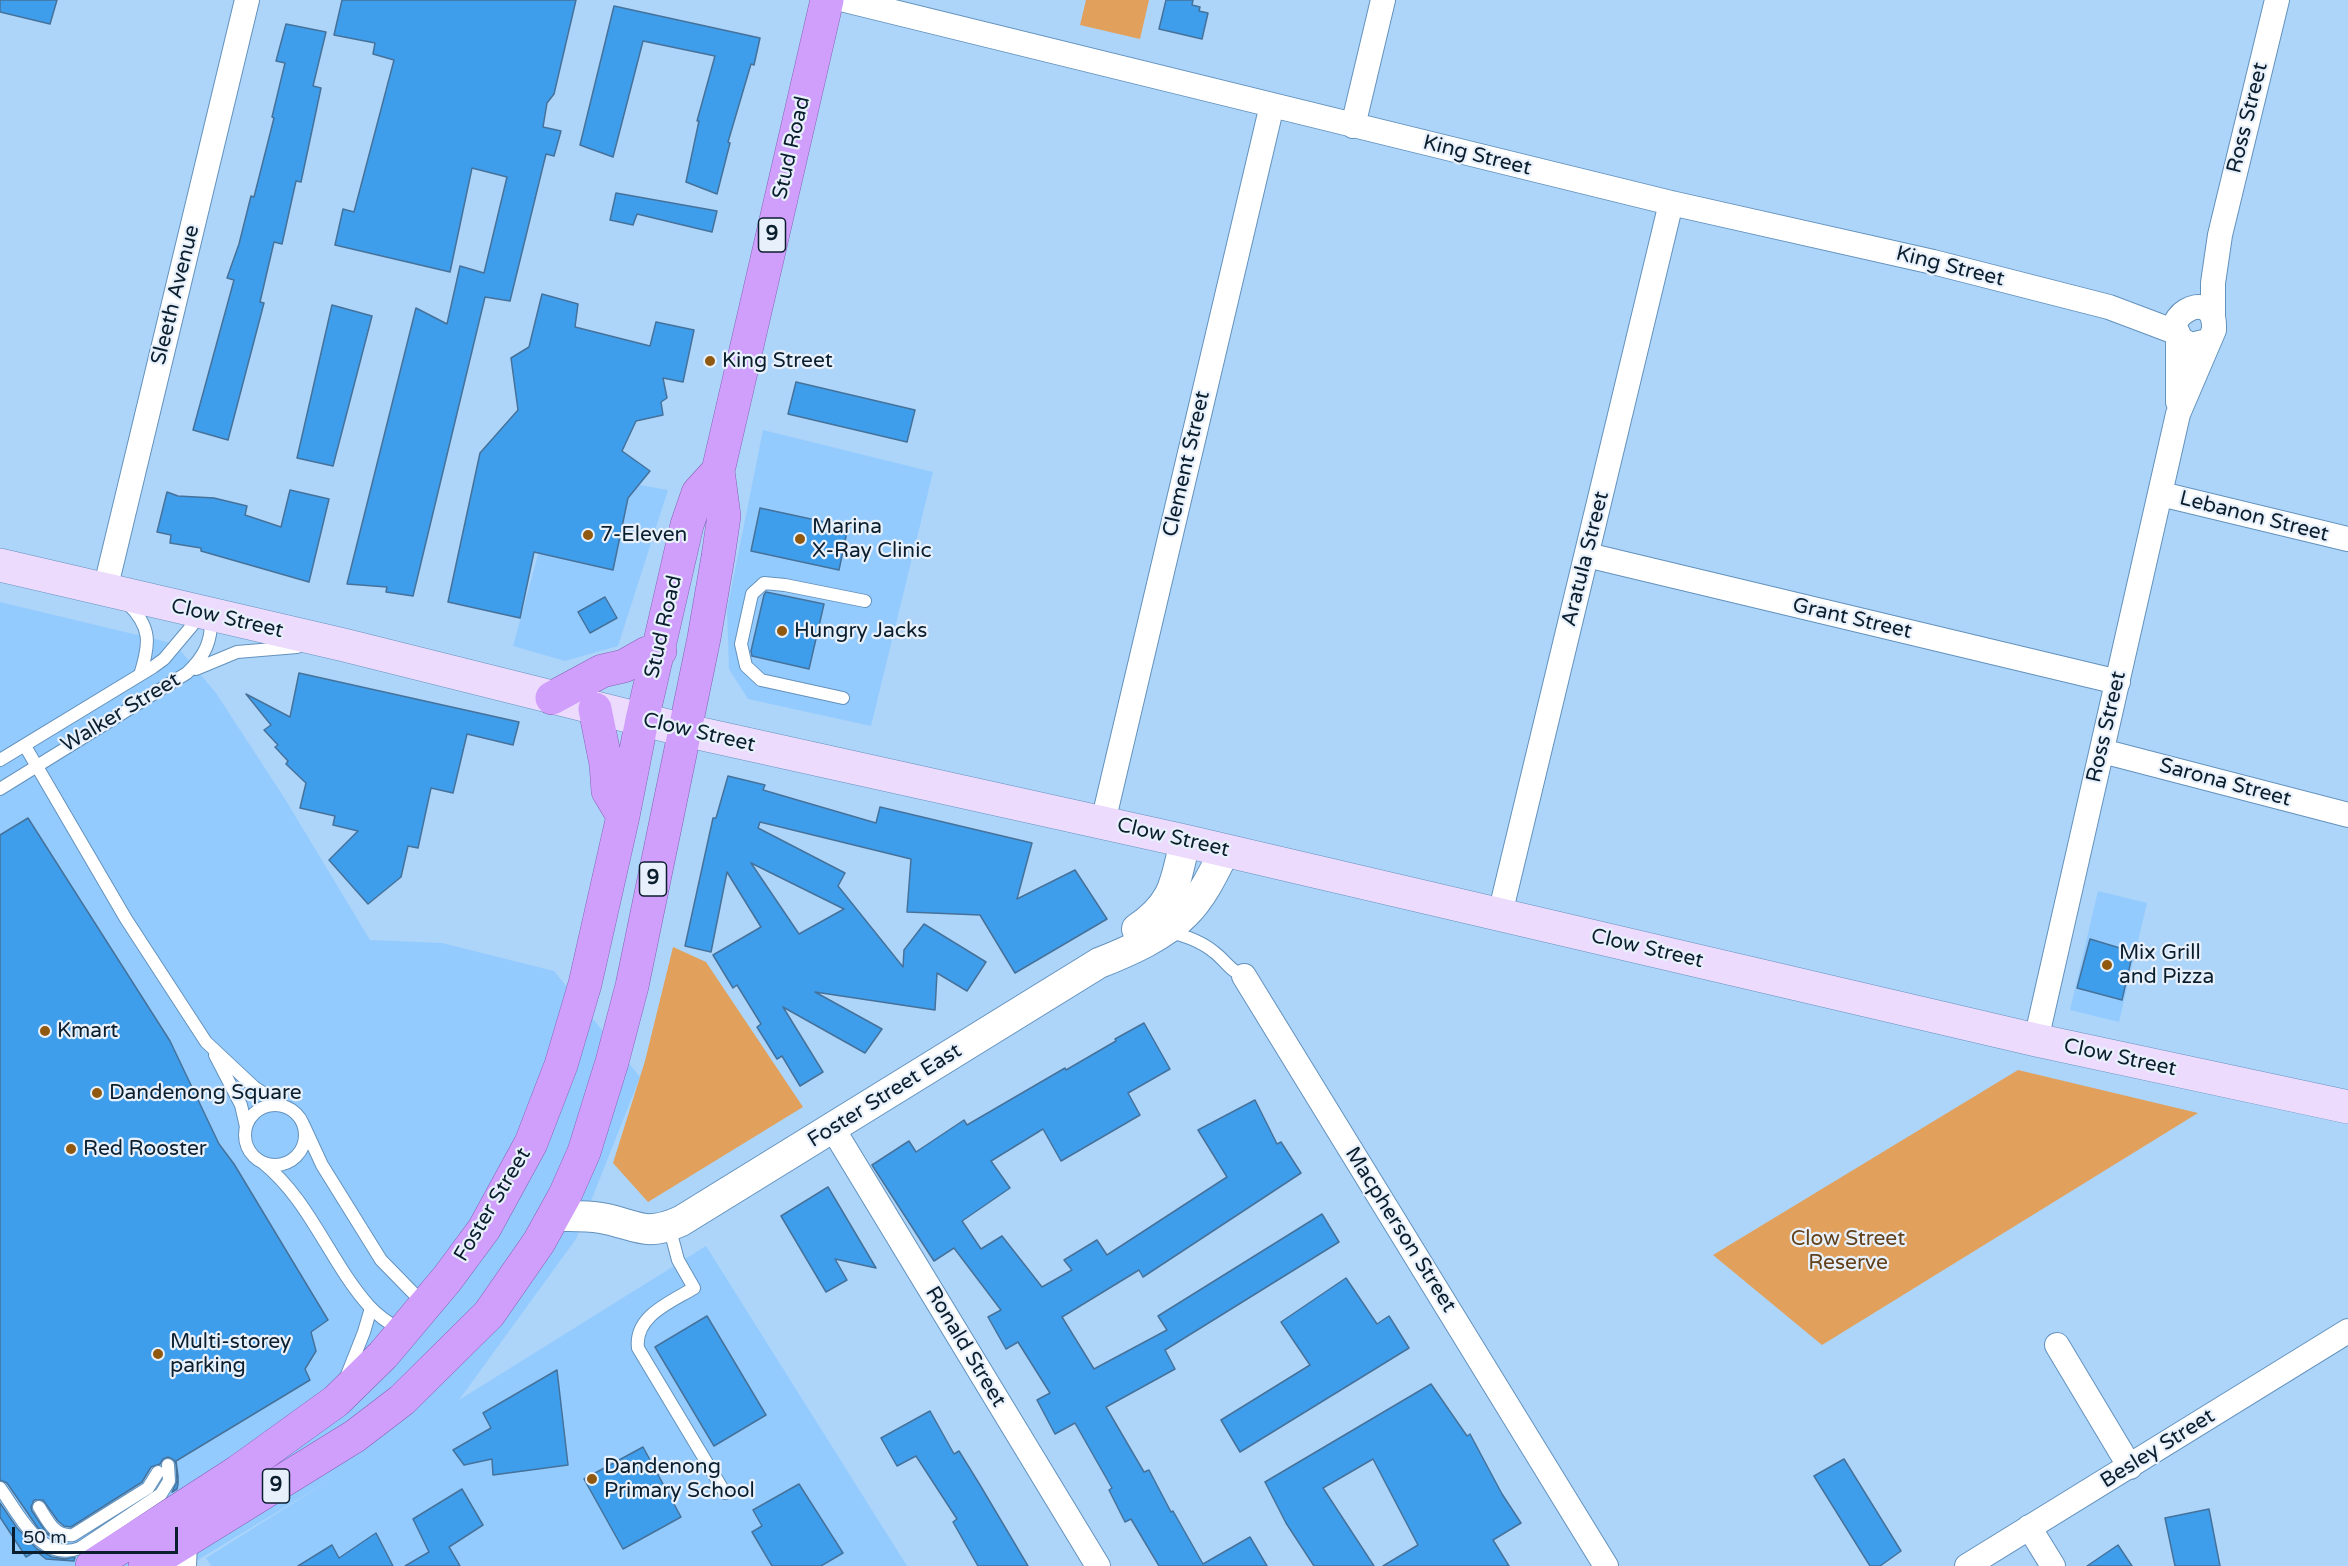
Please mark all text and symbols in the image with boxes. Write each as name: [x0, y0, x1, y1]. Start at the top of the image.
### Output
street label: Ross Street: [2222, 60, 2274, 176]
street label: Stud Road: [768, 94, 816, 202]
street label: King Street: [1420, 130, 1534, 182]
road number: 9: [758, 218, 786, 252]
street label: Sleeth Avenue: [146, 222, 206, 368]
street label: King Street: [1893, 241, 2007, 293]
place label: King Street: [722, 348, 833, 374]
marker: King Street: [703, 354, 717, 368]
street label: Clement Street: [1158, 389, 1216, 539]
street label: Lebanon Street: [2177, 486, 2331, 548]
street label: Aratula Street: [1557, 489, 1615, 629]
place label: Marina X-Ray Clinic: [812, 514, 932, 564]
place label: 7-Eleven: [600, 522, 687, 548]
marker: 7-Eleven: [581, 528, 595, 542]
marker: Marina X-Ray Clinic: [793, 532, 807, 546]
street label: Stud Road: [640, 573, 688, 681]
street label: Grant Street: [1790, 593, 1914, 645]
street label: Clow Street: [168, 594, 286, 644]
place label: Hungry Jacks: [794, 618, 927, 644]
marker: Hungry Jacks: [775, 624, 789, 638]
street label: Walker Street: [57, 668, 185, 758]
street label: Ross Street: [2082, 669, 2132, 785]
street label: Clow Street: [640, 708, 758, 758]
street label: Sarona Street: [2156, 753, 2294, 813]
street label: Clow Street: [1114, 813, 1232, 863]
road number: 9: [640, 862, 666, 896]
street label: Clow Street: [1588, 924, 1706, 974]
place label: Mix Grill and Pizza: [2119, 940, 2214, 990]
marker: Mix Grill and Pizza: [2100, 958, 2114, 972]
place label: Kmart: [57, 1018, 118, 1044]
marker: Kmart: [38, 1024, 52, 1038]
street label: Clow Street: [2061, 1034, 2179, 1082]
street label: Foster Street East: [803, 1039, 967, 1153]
place label: Dandenong Square: [109, 1080, 302, 1106]
marker: Dandenong Square: [90, 1086, 104, 1100]
place label: Red Rooster: [83, 1136, 207, 1162]
marker: Red Rooster: [64, 1142, 78, 1156]
street label: Macpherson Street: [1339, 1143, 1461, 1317]
street label: Foster Street: [449, 1144, 537, 1266]
park label: Clow Street Reserve: [1791, 1226, 1905, 1276]
street label: Ronald Street: [919, 1282, 1011, 1412]
place label: Multi-storey parking: [170, 1329, 291, 1379]
marker: Multi-storey parking: [151, 1347, 165, 1361]
street label: Besley Street: [2096, 1404, 2220, 1494]
place label: Dandenong Primary School: [604, 1454, 755, 1504]
road number: 9: [262, 1469, 290, 1503]
marker: Dandenong Primary School: [585, 1472, 599, 1486]
scale bar: [15, 1515, 182, 1553]
text: 50 m: [23, 1526, 67, 1548]

